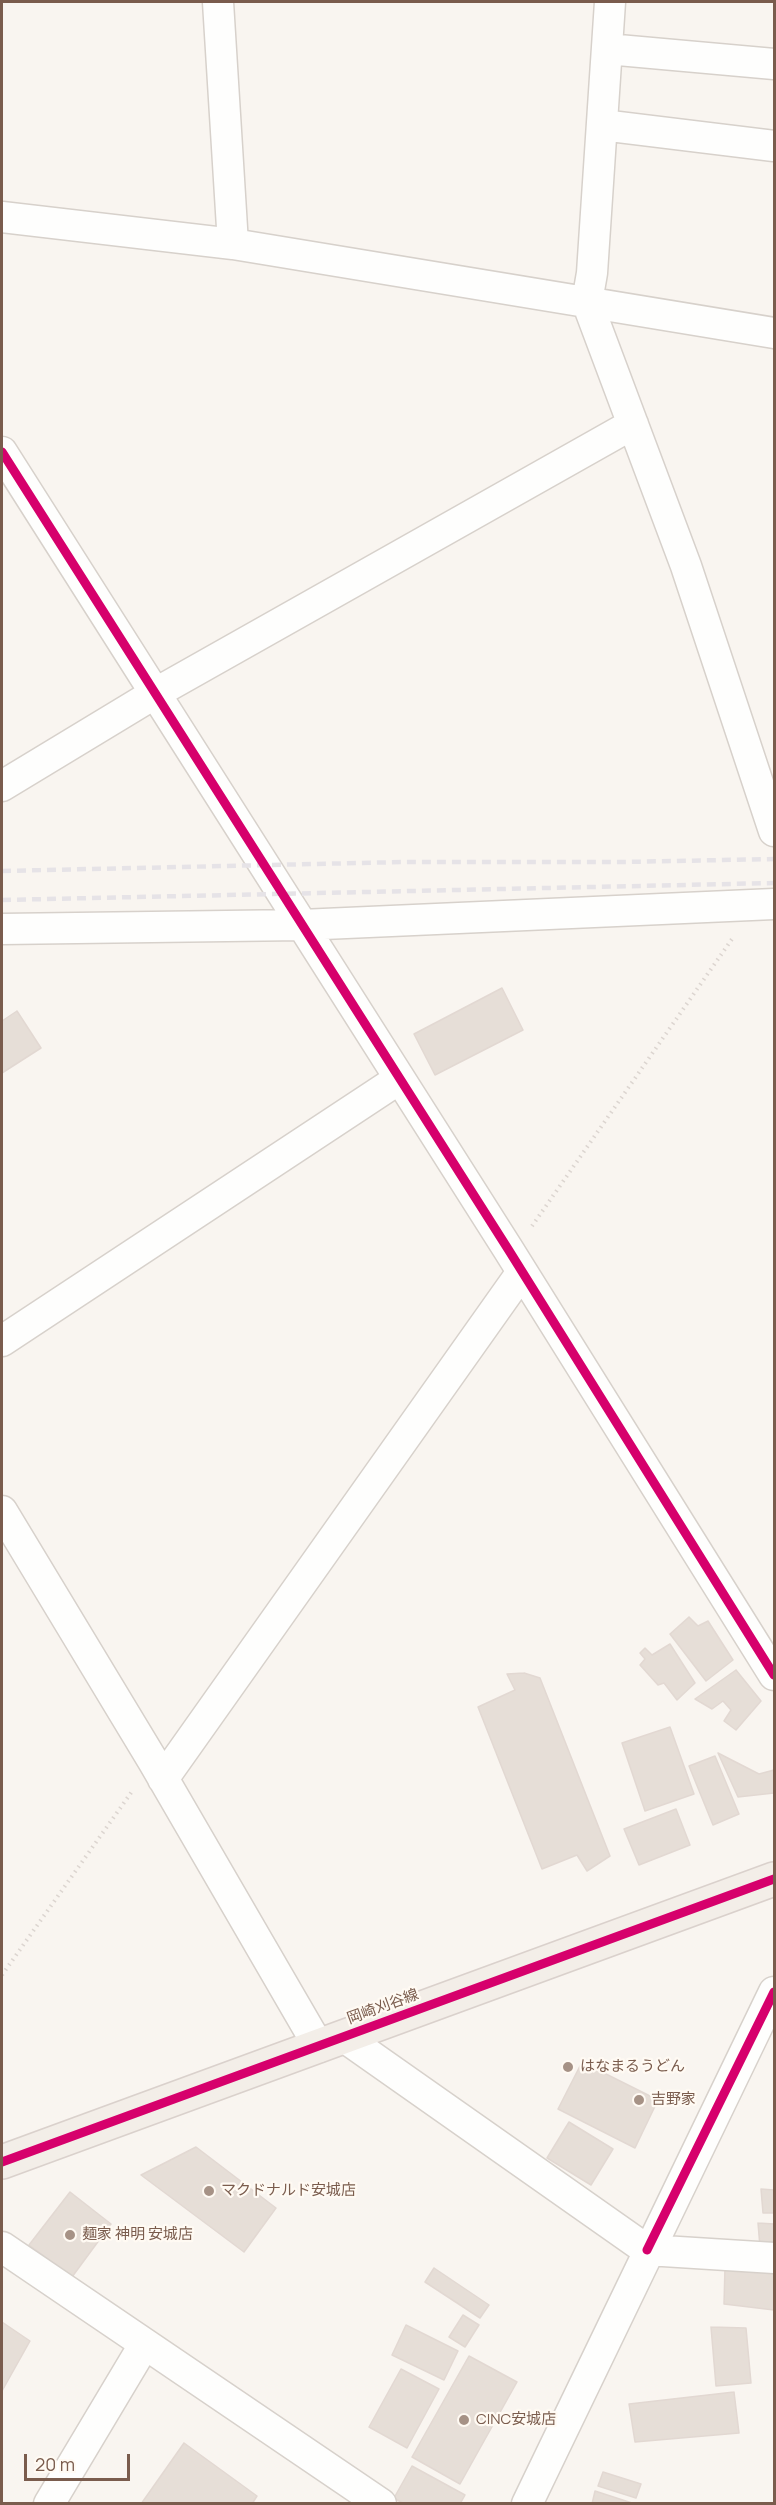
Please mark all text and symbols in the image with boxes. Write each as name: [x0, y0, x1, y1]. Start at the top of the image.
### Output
street label: 岡崎刈谷線: [345, 1986, 421, 2028]
place label: はなまるうどん: [580, 2058, 685, 2076]
marker: はなまるうどん: [561, 2060, 575, 2074]
place label: 吉野家: [651, 2091, 696, 2109]
marker: 吉野家: [632, 2093, 646, 2107]
place label: マクドナルド安城店: [221, 2182, 356, 2200]
marker: マクドナルド安城店: [202, 2184, 216, 2198]
place label: 麺家 神明 安城店: [82, 2226, 193, 2244]
marker: 麺家 神明 安城店: [63, 2228, 77, 2242]
place label: CINC安城店: [476, 2411, 556, 2429]
marker: CINC安城店: [457, 2413, 471, 2427]
scale bar: [27, 2442, 134, 2480]
text: 20 m: [35, 2452, 75, 2476]

